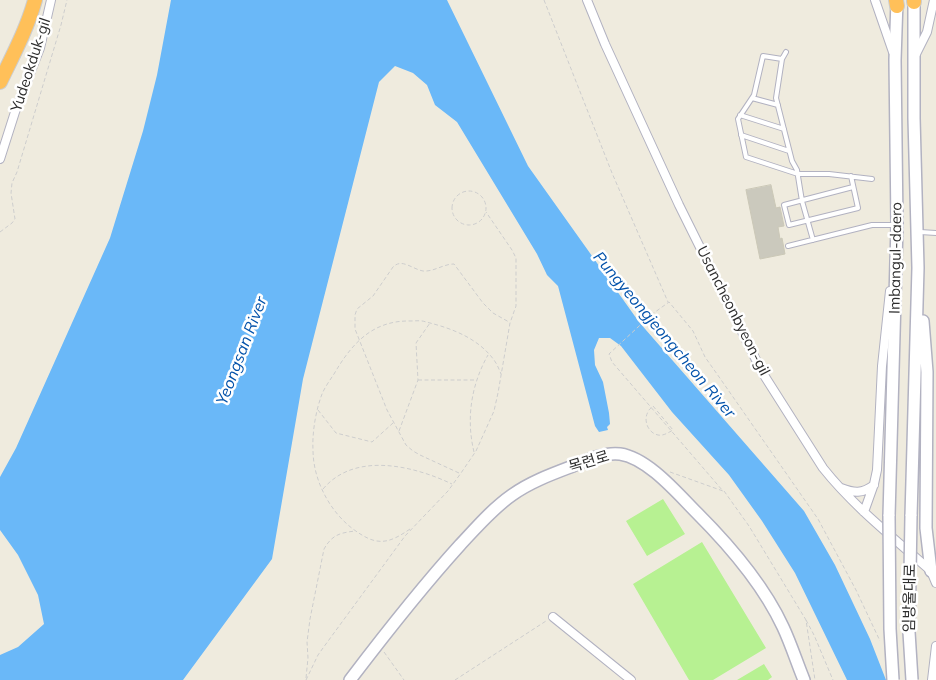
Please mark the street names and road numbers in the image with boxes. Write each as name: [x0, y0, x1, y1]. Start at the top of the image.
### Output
street label: Yudeokduk-gil: [7, 16, 55, 114]
street label: Imbangul-daero: [886, 202, 906, 314]
street label: Usancheonbyeon-gil: [693, 243, 773, 379]
street label: 목련로: [567, 447, 611, 477]
street label: 임방울대로: [900, 563, 920, 633]

